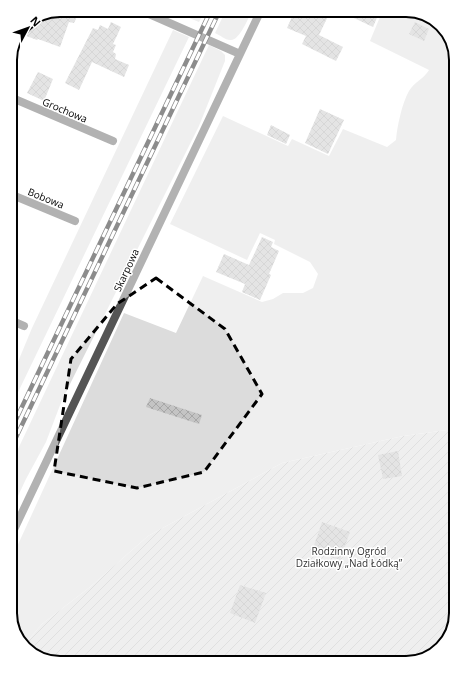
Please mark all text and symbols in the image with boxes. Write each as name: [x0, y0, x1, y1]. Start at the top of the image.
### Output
north arrow: [8, 8, 48, 48]
text: N: [27, 13, 45, 29]
street label: Grochowa: [40, 94, 90, 126]
street label: Bobowa: [26, 184, 66, 212]
street label: Skarpowa: [110, 246, 142, 294]
park label: Rodzinny Ogród Działkowy „Nad Łódką”: [296, 544, 403, 570]

